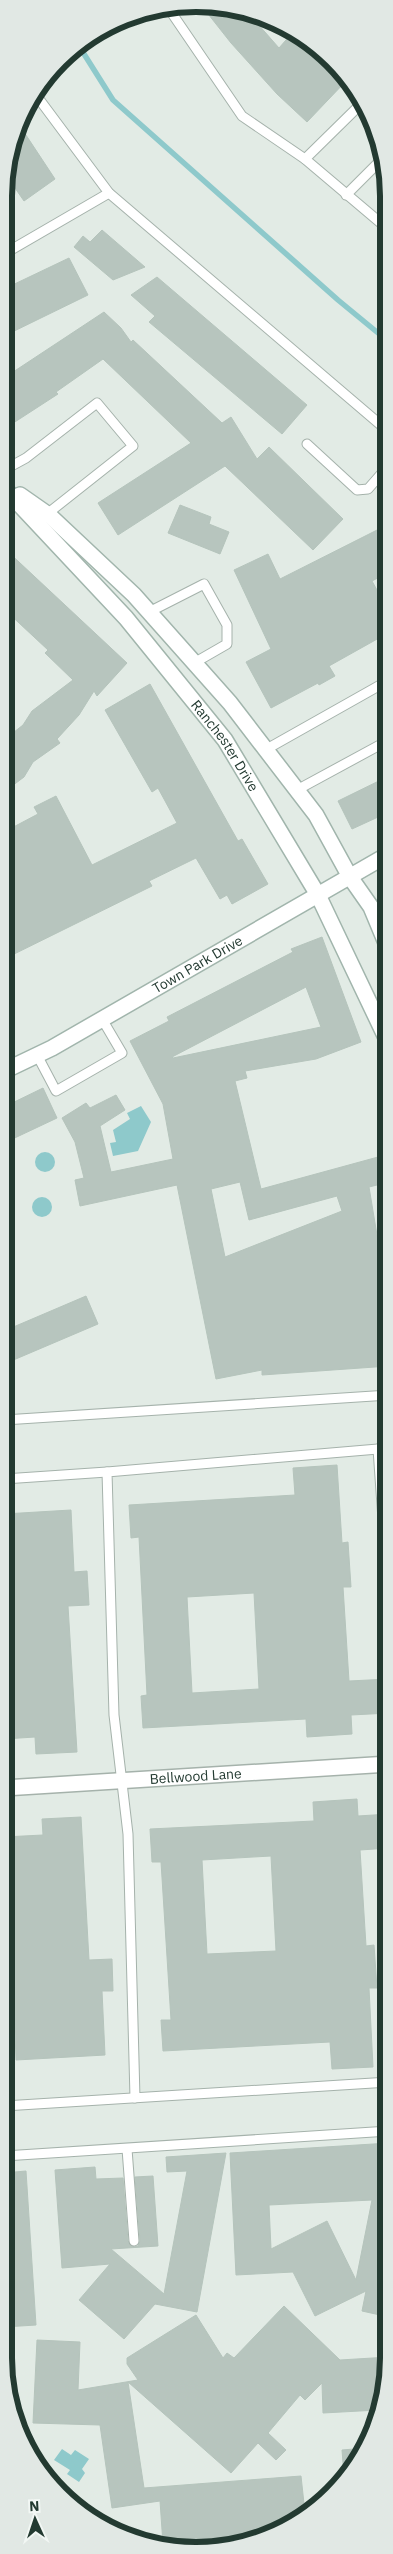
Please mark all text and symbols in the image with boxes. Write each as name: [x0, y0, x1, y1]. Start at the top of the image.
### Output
street label: Ranchester Drive: [187, 696, 263, 795]
street label: Town Park Drive: [149, 931, 246, 997]
street label: Bellwood Lane: [149, 1764, 243, 1788]
north arrow: [10, 2494, 60, 2544]
text: N: [29, 2497, 40, 2515]

